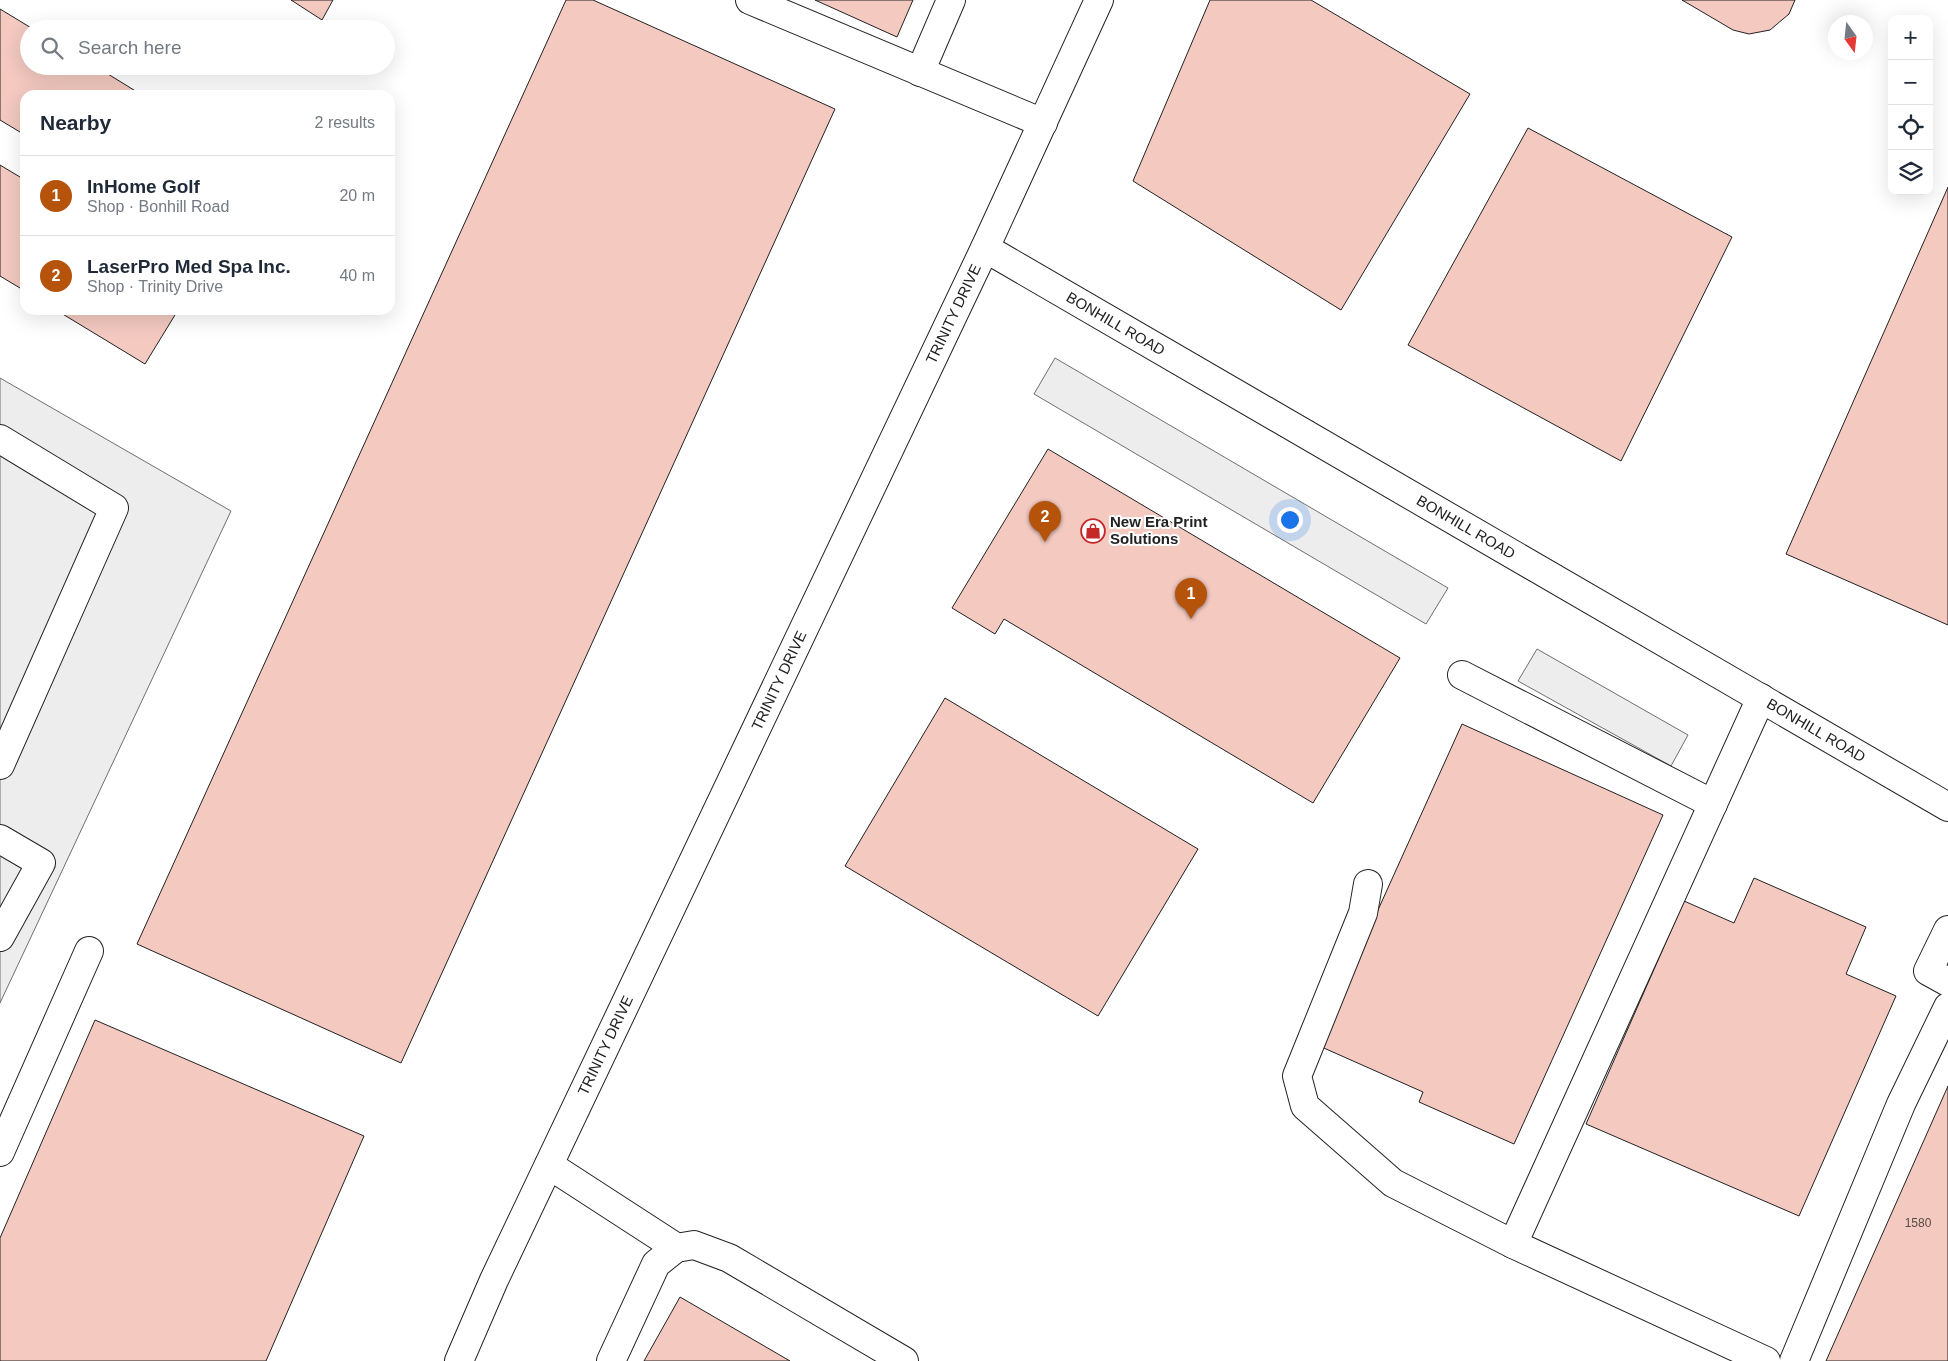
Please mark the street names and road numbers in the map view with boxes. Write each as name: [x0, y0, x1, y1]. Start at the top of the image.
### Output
street label: TRINITY DRIVE: [922, 261, 984, 366]
street label: BONHILL ROAD: [1063, 288, 1168, 359]
street label: BONHILL ROAD: [1414, 491, 1519, 562]
street label: TRINITY DRIVE: [748, 628, 810, 733]
street label: BONHILL ROAD: [1764, 695, 1869, 765]
street label: TRINITY DRIVE: [574, 993, 636, 1098]

